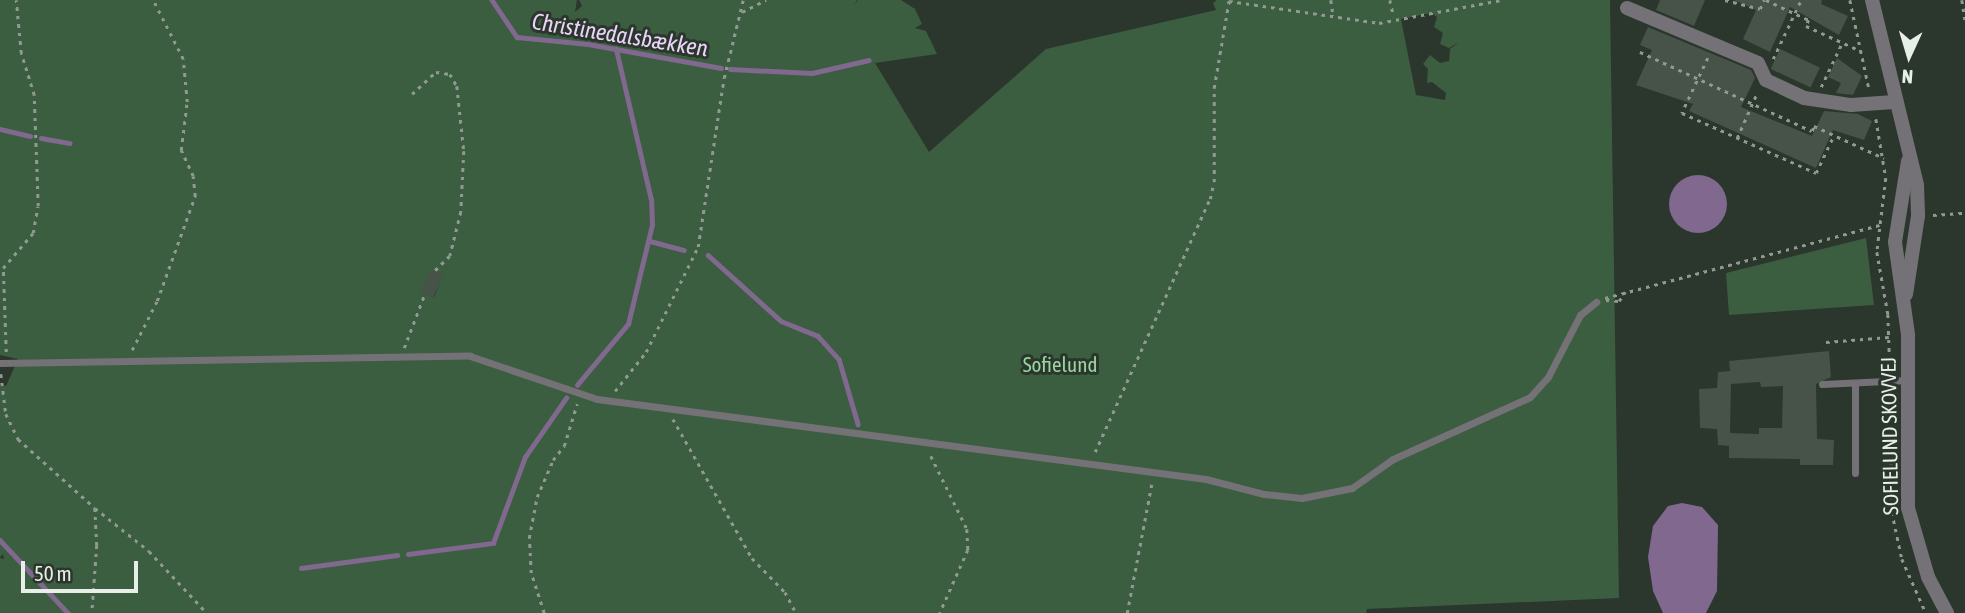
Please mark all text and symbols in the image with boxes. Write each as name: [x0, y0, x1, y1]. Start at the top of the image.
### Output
water label: Christinedalsbækken: [530, 7, 710, 63]
north arrow: [1874, 21, 1944, 91]
text: N: [1901, 66, 1914, 88]
park label: Sofielund: [1023, 351, 1097, 377]
street label: SOFIELUND SKOVVEJ: [1875, 357, 1903, 515]
scale bar: [24, 546, 142, 590]
text: 50 m: [34, 561, 72, 585]

